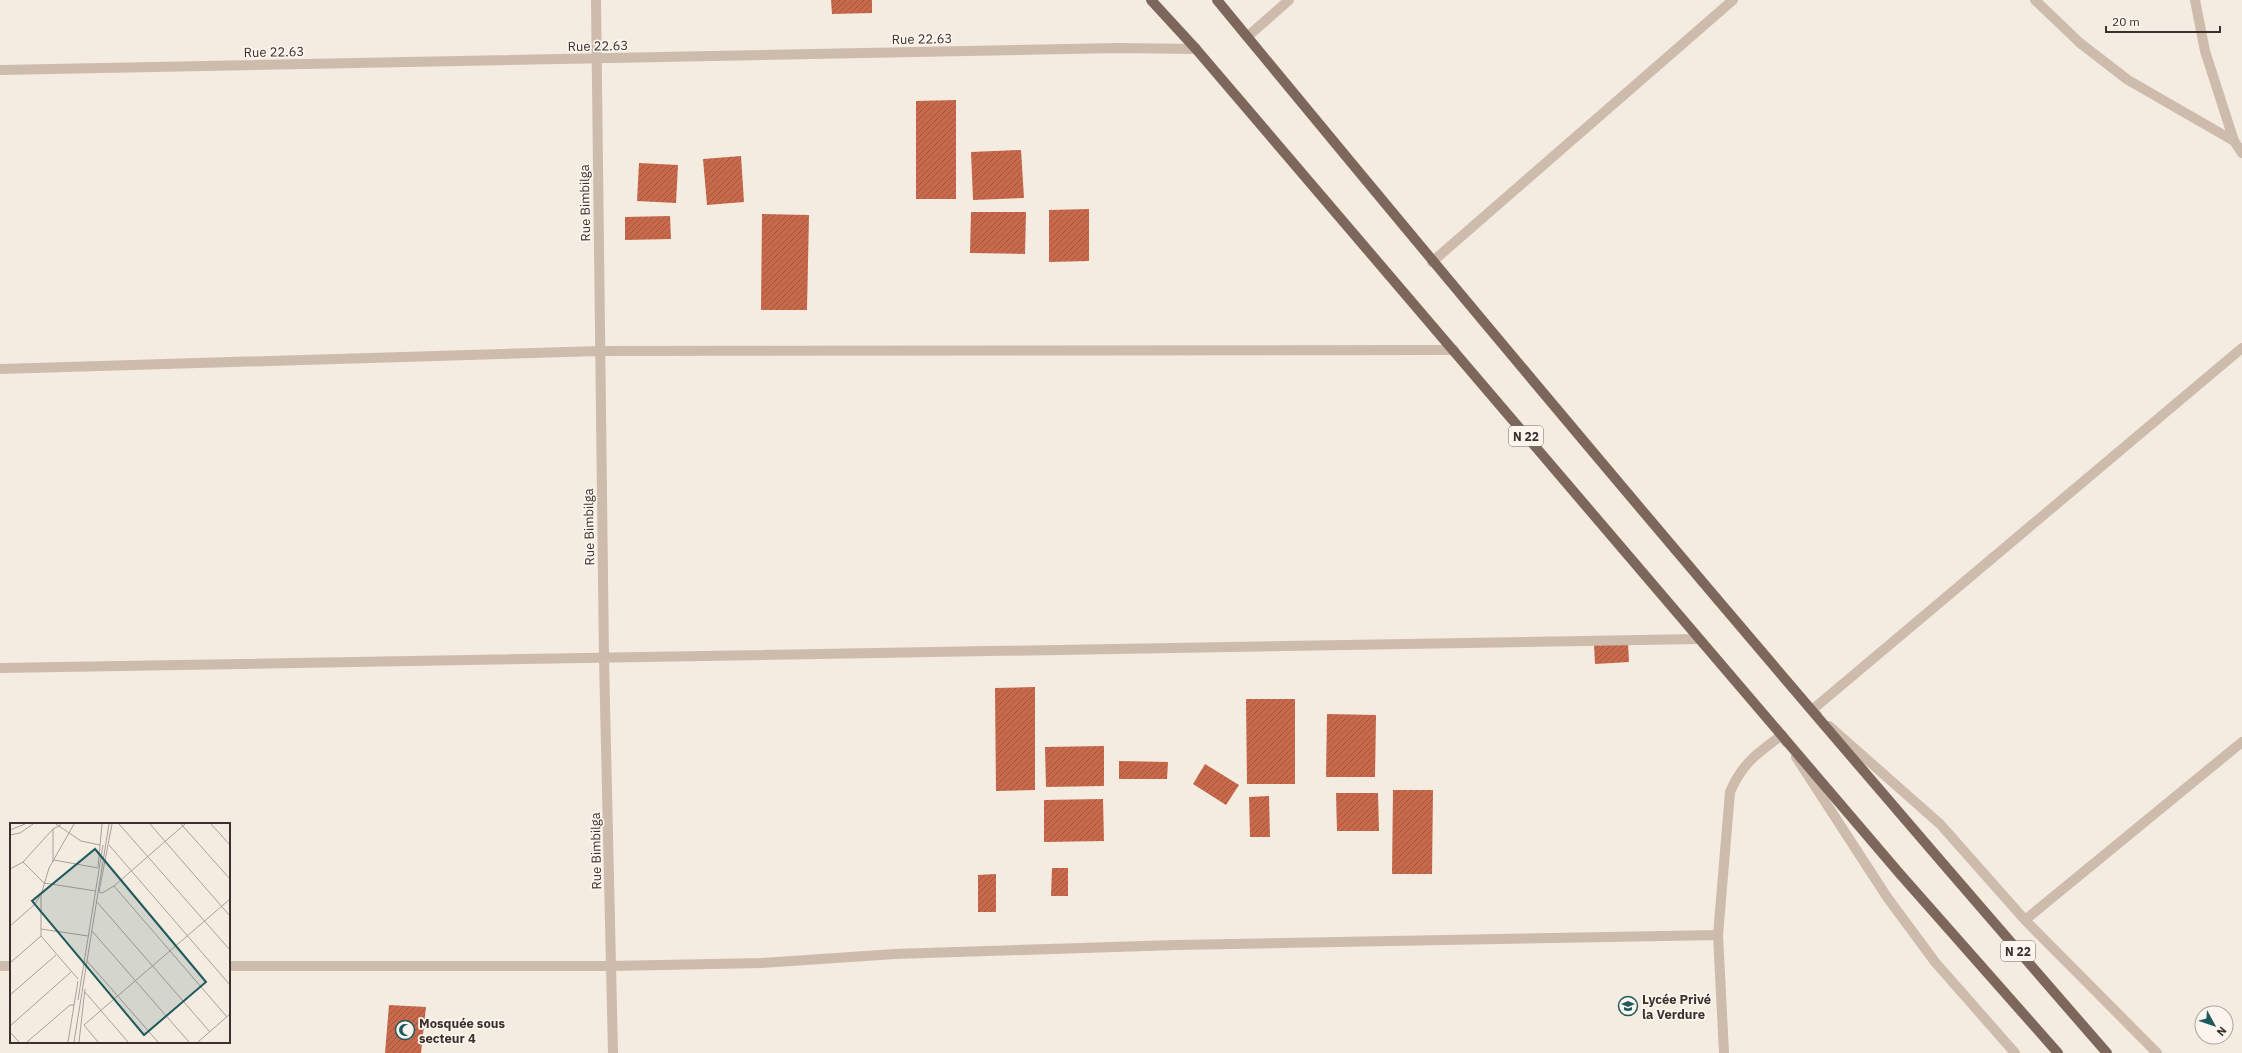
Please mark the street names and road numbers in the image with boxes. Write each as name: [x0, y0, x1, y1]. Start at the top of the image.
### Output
street label: Rue 22.63: [892, 30, 952, 48]
street label: Rue 22.63: [568, 37, 628, 55]
street label: Rue 22.63: [244, 43, 304, 61]
street label: Rue Bimbilga: [576, 164, 594, 242]
road number: N 22: [1509, 426, 1543, 446]
street label: Rue Bimbilga: [580, 488, 598, 566]
street label: Rue Bimbilga: [587, 812, 605, 890]
road number: N 22: [2001, 941, 2035, 961]

